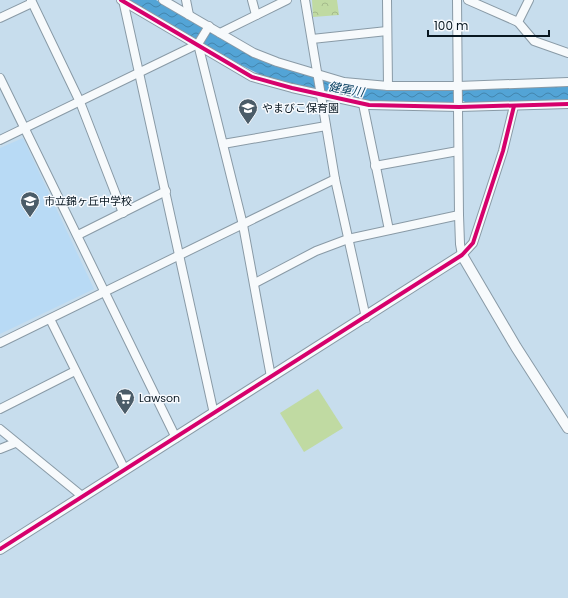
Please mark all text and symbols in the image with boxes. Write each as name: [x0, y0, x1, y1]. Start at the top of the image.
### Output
scale bar: [428, 12, 549, 38]
text: 100 m: [434, 17, 468, 34]
water label: 健軍川: [327, 78, 367, 101]
school or university icon: やまびこ保育園: [237, 97, 259, 125]
place label: やまびこ保育園: [262, 100, 339, 116]
school or university icon: 市立錦ヶ丘中学校: [19, 190, 41, 218]
place label: 市立錦ヶ丘中学校: [44, 193, 132, 209]
supermarket icon: Lawson: [114, 387, 136, 415]
place label: Lawson: [139, 390, 180, 406]

